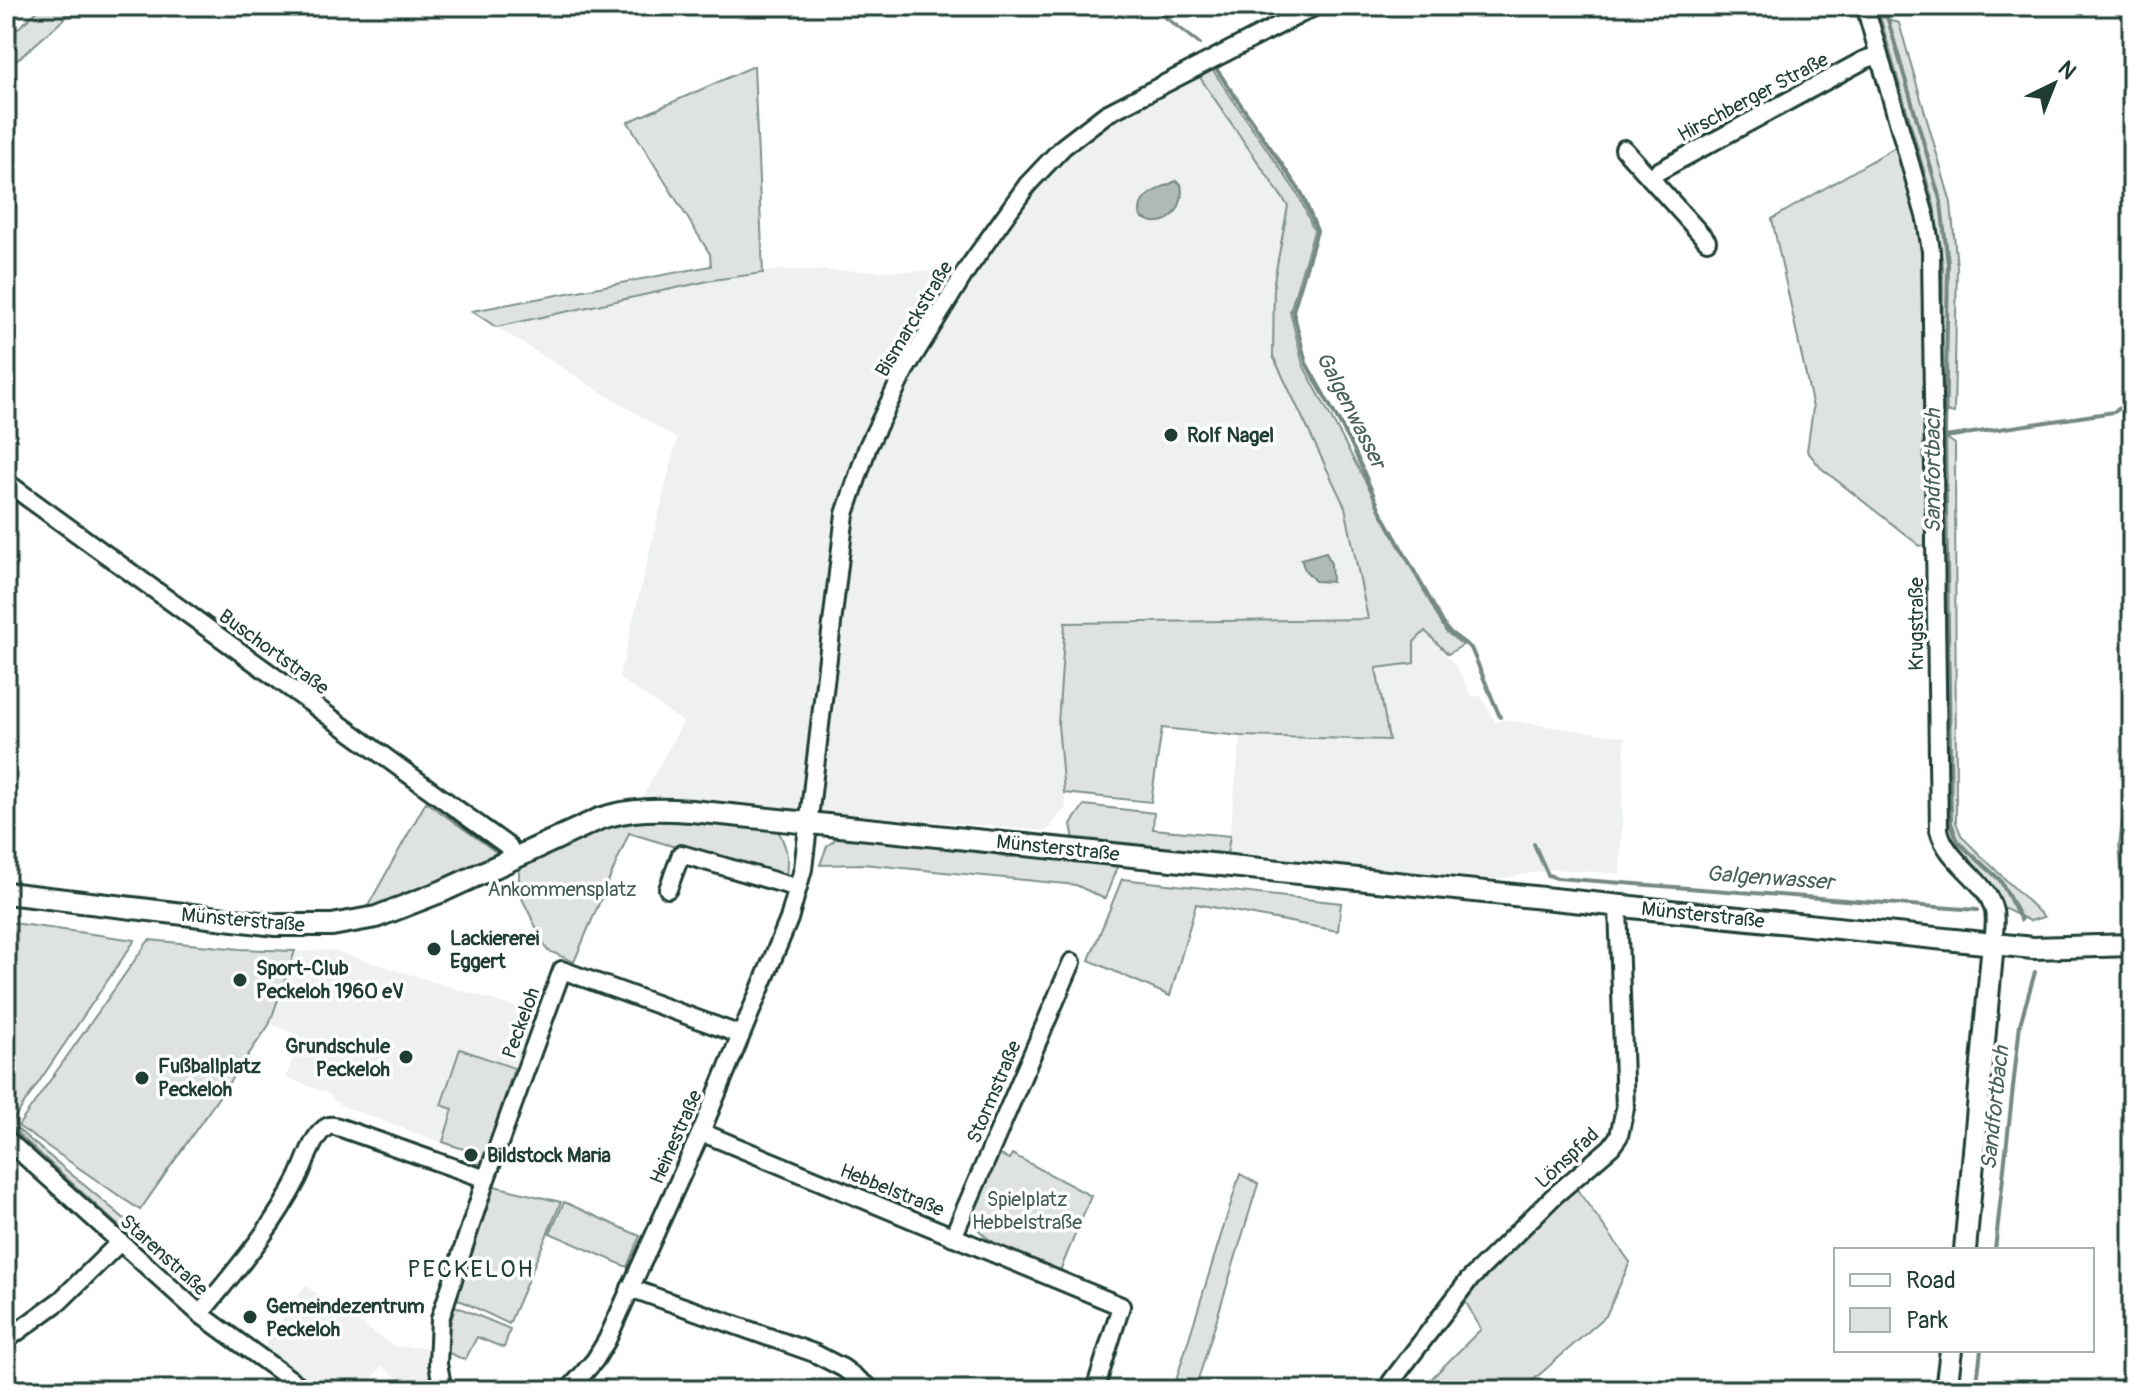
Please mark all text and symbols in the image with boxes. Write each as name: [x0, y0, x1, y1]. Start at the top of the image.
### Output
north arrow: [2014, 44, 2094, 124]
street label: Hirschberger Straße: [1673, 47, 1833, 147]
text: N: [2052, 55, 2082, 86]
street label: Bismarckstraße: [870, 256, 958, 381]
water label: Galgenwasser: [1310, 347, 1394, 476]
water label: Sandfortbach: [1919, 407, 1947, 533]
place label: Rolf Nagel: [1187, 423, 1274, 448]
marker: Rolf Nagel: [1162, 426, 1180, 444]
street label: Krugstraße: [1904, 577, 1929, 671]
street label: Buschortstraße: [214, 604, 334, 700]
street label: Münsterstraße: [995, 829, 1121, 867]
water label: Galgenwasser: [1705, 860, 1838, 897]
park label: Ankommensplatz: [488, 877, 637, 902]
street label: Münsterstraße: [1640, 896, 1766, 934]
street label: Münsterstraße: [180, 902, 306, 938]
place label: Lackiererei Eggert: [450, 926, 540, 974]
marker: Lackiererei Eggert: [425, 940, 443, 958]
place label: Sport-Club Peckeloh 1960 eV: [256, 956, 404, 1004]
marker: Sport-Club Peckeloh 1960 eV: [231, 971, 249, 989]
street label: Peckeloh: [497, 984, 545, 1062]
place label: Grundschule Peckeloh: [285, 1034, 391, 1082]
street label: Stormstraße: [961, 1037, 1027, 1147]
water label: Sandfortbach: [1975, 1043, 2016, 1171]
marker: Grundschule Peckeloh: [397, 1048, 415, 1066]
place label: Fußballplatz Peckeloh: [158, 1054, 262, 1102]
marker: Fußballplatz Peckeloh: [133, 1069, 151, 1087]
street label: Heinestraße: [644, 1086, 708, 1188]
street label: Lönspfad: [1530, 1122, 1604, 1194]
place label: Bildstock Maria: [487, 1143, 611, 1168]
marker: Bildstock Maria: [462, 1146, 480, 1164]
street label: Hebbelstraße: [836, 1158, 948, 1222]
park label: Spielplatz Hebbelstraße: [972, 1187, 1082, 1235]
street label: Starenstraße: [115, 1209, 213, 1301]
legend: [1834, 1248, 2094, 1352]
district label: PECKELOH: [407, 1255, 535, 1284]
text: Road: [1906, 1266, 1956, 1295]
place label: Gemeindezentrum Peckeloh: [266, 1294, 425, 1342]
text: Park: [1906, 1306, 1948, 1335]
marker: Gemeindezentrum Peckeloh: [241, 1308, 259, 1326]

